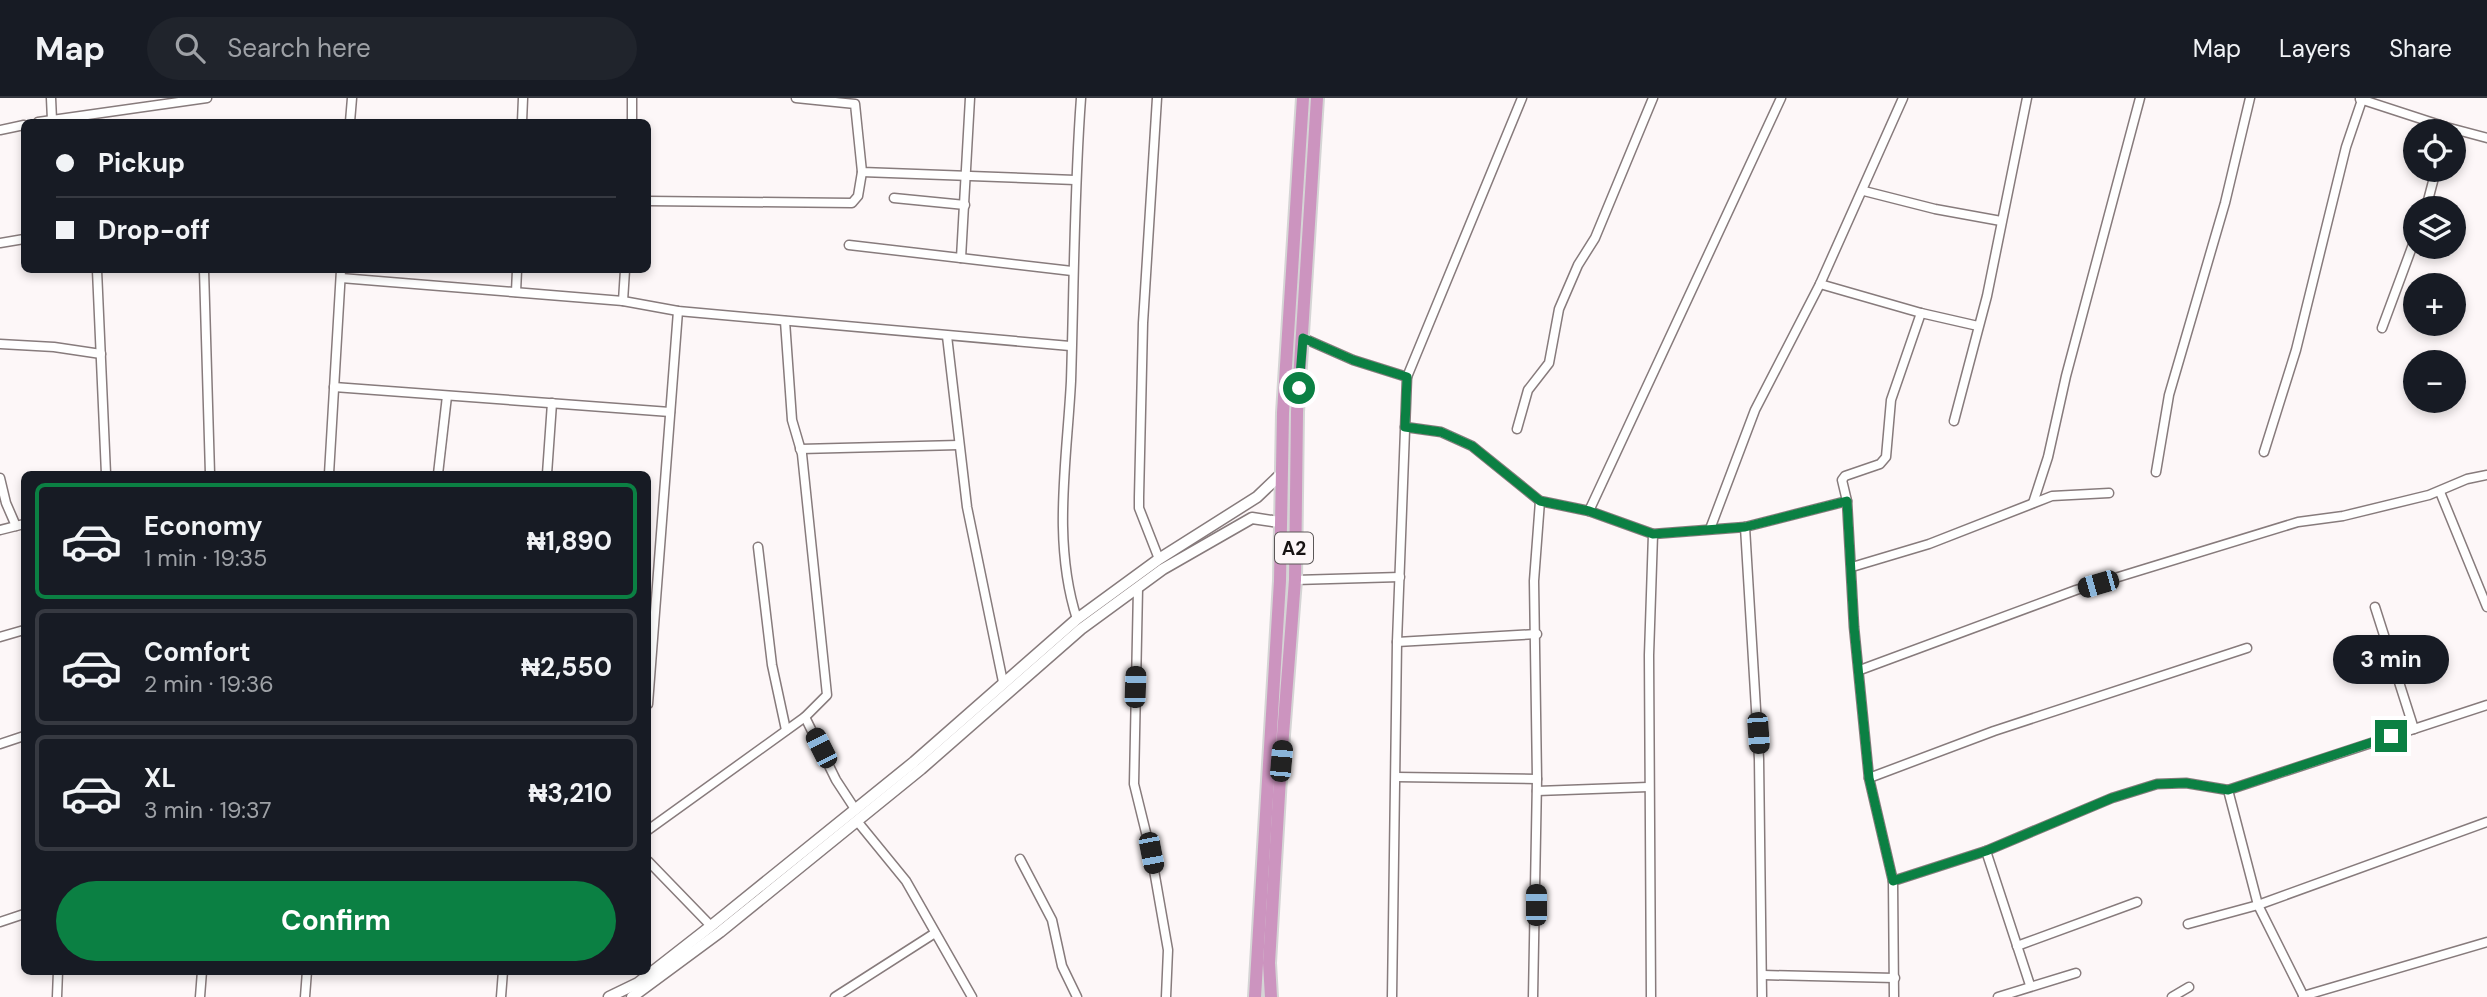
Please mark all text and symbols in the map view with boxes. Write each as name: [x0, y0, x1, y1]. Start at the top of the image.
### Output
search box: [147, 17, 637, 80]
text: Map: [35, 27, 105, 70]
icon: search: [171, 29, 209, 67]
text: Search here: [227, 31, 371, 65]
text: Map: [2193, 33, 2241, 64]
text: Layers: [2279, 33, 2351, 64]
text: Share: [2389, 33, 2452, 64]
map controls: [2403, 119, 2466, 413]
button: locate: [2403, 119, 2466, 182]
text: Pickup: [98, 146, 185, 180]
button: layers: [2403, 196, 2466, 259]
text: Drop-off: [98, 213, 210, 247]
button: +: [2403, 273, 2466, 336]
button: −: [2403, 350, 2466, 413]
route start: [1283, 372, 1315, 404]
text: Economy: [144, 509, 262, 543]
icon: car: [60, 510, 123, 573]
text: ₦1,890: [527, 524, 612, 558]
road number: A2: [1275, 533, 1313, 564]
text: 1 min · 19:35: [144, 543, 267, 573]
car: [2075, 568, 2122, 600]
callout: 3 min: [2333, 634, 2449, 684]
text: Comfort: [144, 635, 250, 669]
icon: car: [60, 636, 123, 699]
text: 3 min: [2360, 644, 2422, 674]
text: ₦2,550: [521, 650, 612, 684]
car: [1124, 666, 1147, 708]
text: 2 min · 19:36: [144, 669, 274, 699]
car: [1747, 711, 1770, 755]
route end: [2375, 720, 2407, 752]
car: [803, 725, 840, 771]
car: [1269, 739, 1294, 783]
text: XL: [144, 761, 176, 795]
icon: car: [60, 762, 123, 825]
text: ₦3,210: [528, 776, 612, 810]
text: 3 min · 19:37: [144, 795, 271, 825]
car: [1137, 830, 1166, 876]
button: Confirm: [56, 881, 616, 961]
car: [1526, 884, 1547, 926]

